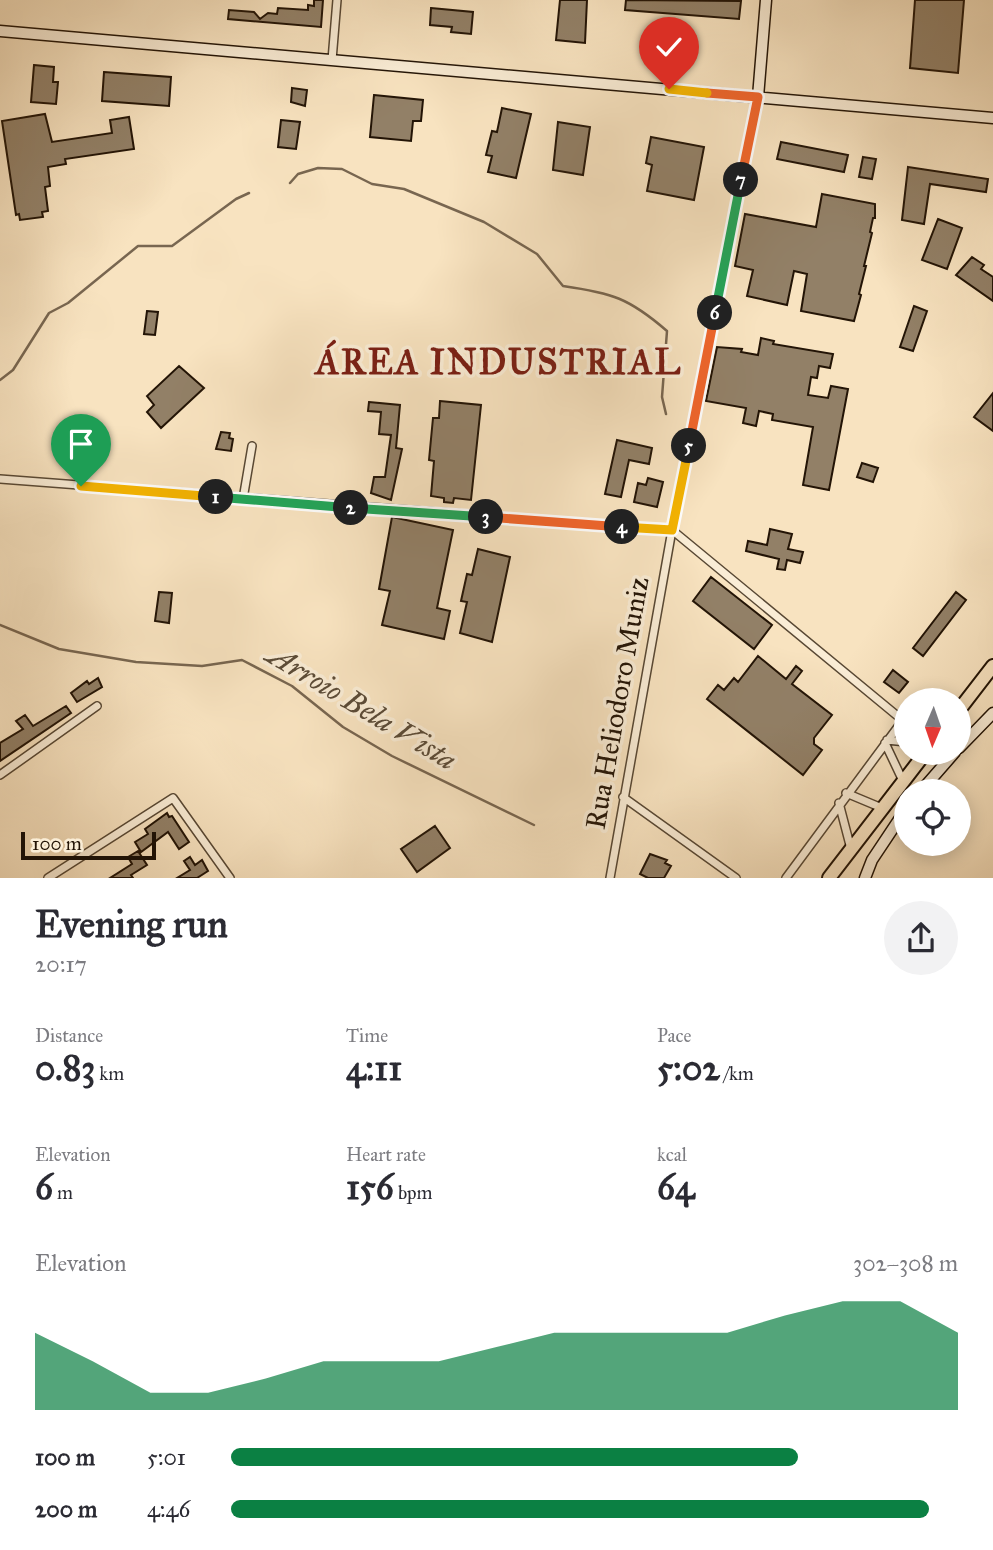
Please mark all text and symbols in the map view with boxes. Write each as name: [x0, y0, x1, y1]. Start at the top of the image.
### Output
pin: [639, 17, 699, 89]
icon: check: [650, 28, 688, 66]
pin: 7: [724, 162, 758, 198]
text: 7: [735, 168, 746, 191]
pin: 6: [698, 296, 732, 330]
text: 6: [710, 301, 719, 324]
district label: ÁREA INDUSTRIAL: [314, 339, 682, 384]
pin: [51, 414, 111, 486]
icon: arrive: [62, 425, 100, 463]
pin: 5: [672, 428, 706, 464]
text: 5: [684, 434, 693, 457]
pin: 1: [198, 480, 234, 514]
text: 1: [212, 485, 219, 508]
pin: 2: [334, 490, 368, 526]
text: 2: [346, 496, 355, 519]
pin: 3: [468, 500, 504, 534]
text: 3: [482, 505, 489, 528]
pin: 4: [604, 510, 640, 544]
text: 4: [616, 515, 627, 538]
street label: Rua Heliodoro Muniz: [578, 574, 656, 832]
water label: Arroio Bela Vista: [258, 635, 463, 778]
north arrow: [894, 688, 971, 765]
map controls: [894, 688, 971, 856]
button: locate: [894, 779, 971, 856]
scale bar: [21, 829, 156, 861]
text: 100 m: [32, 832, 82, 855]
text: Evening run: [35, 901, 228, 947]
button: share: [884, 901, 958, 975]
text: 20:17: [35, 950, 87, 978]
text: Distance: [35, 1024, 103, 1047]
text: Time: [346, 1024, 388, 1047]
text: Pace: [657, 1024, 691, 1047]
text: 0.83: [35, 1047, 95, 1090]
text: 4:11: [346, 1047, 402, 1090]
text: 5:02: [657, 1047, 720, 1090]
text: km: [95, 1062, 124, 1085]
text: /km: [720, 1062, 754, 1085]
text: Elevation: [35, 1143, 110, 1166]
text: Heart rate: [346, 1143, 426, 1166]
text: kcal: [657, 1143, 687, 1166]
text: 6: [35, 1166, 53, 1209]
text: 156: [346, 1166, 394, 1209]
text: 64: [657, 1166, 694, 1209]
text: m: [53, 1181, 73, 1204]
text: bpm: [394, 1181, 433, 1204]
text: Elevation: [35, 1249, 126, 1277]
text: 302–308 m: [853, 1249, 958, 1277]
text: 100 m: [35, 1443, 95, 1471]
text: 5:01: [147, 1443, 186, 1471]
text: 200 m: [35, 1495, 97, 1523]
text: 4:46: [147, 1495, 190, 1523]

